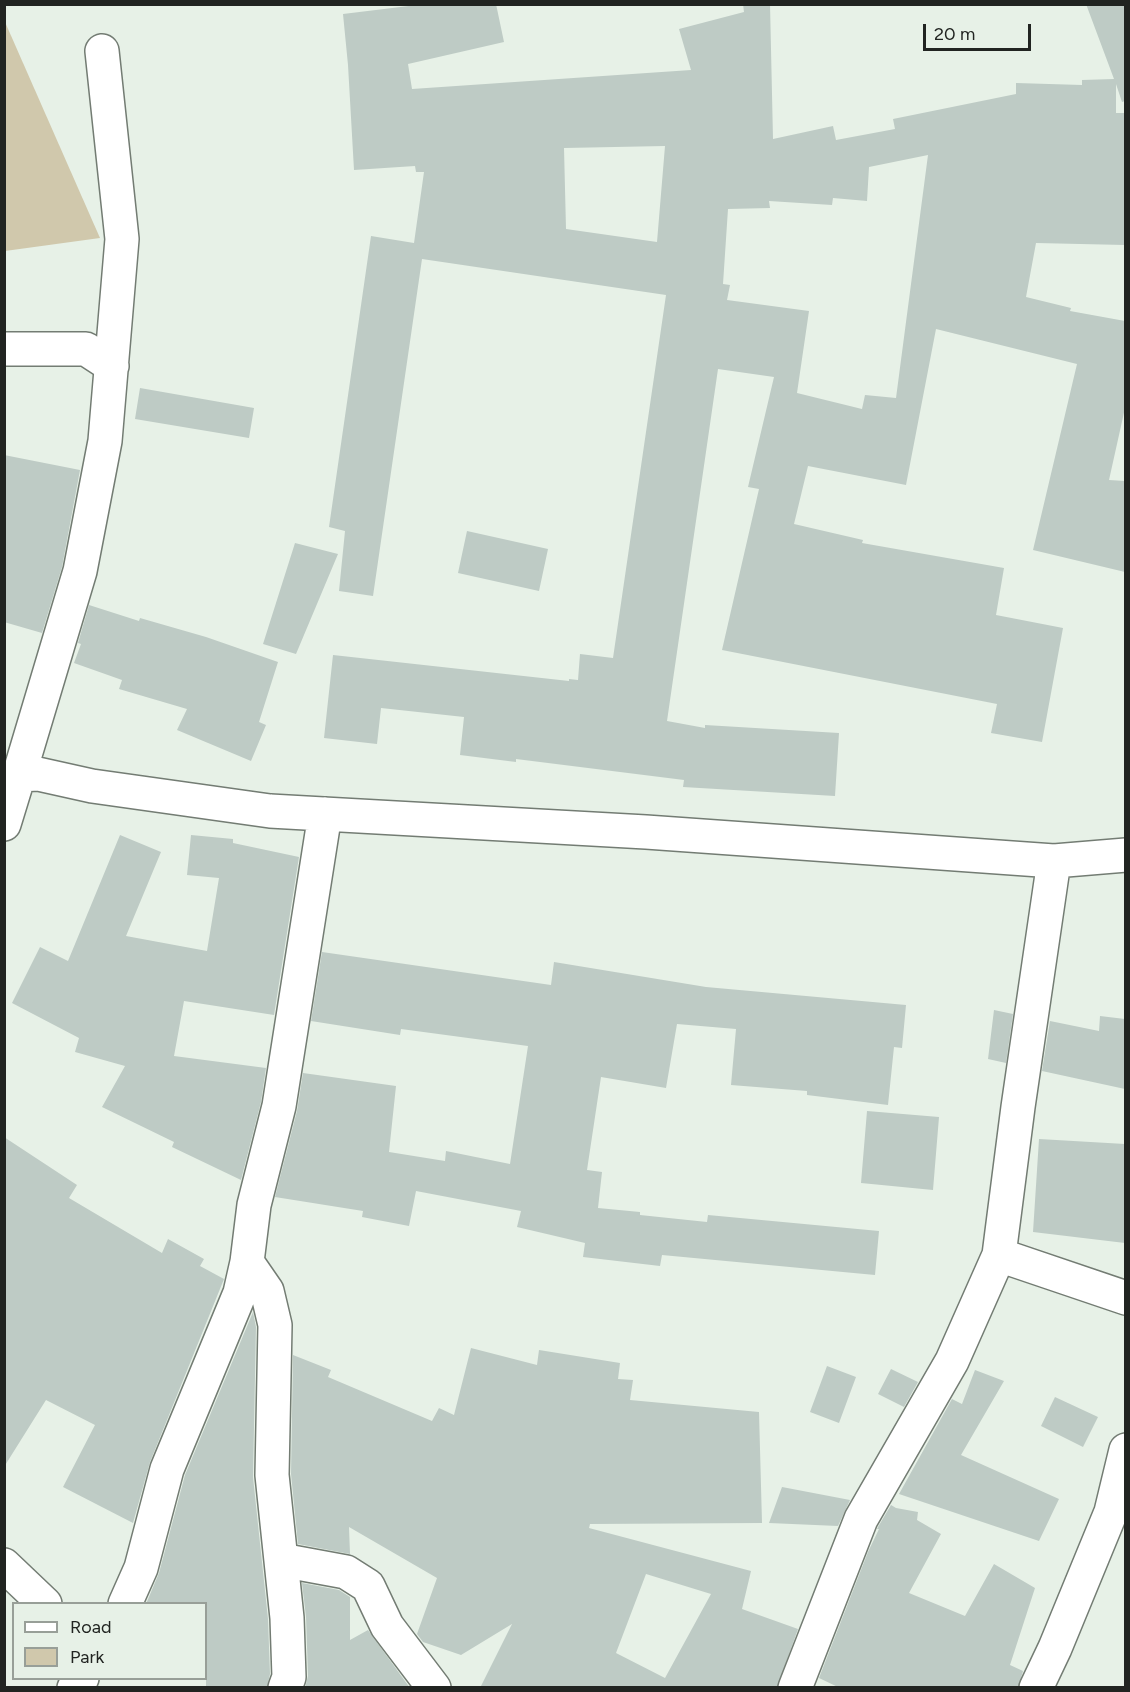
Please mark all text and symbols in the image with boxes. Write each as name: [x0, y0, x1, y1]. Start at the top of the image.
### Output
scale bar: [926, 12, 1034, 50]
text: 20 m: [934, 23, 975, 45]
legend: [12, 1602, 207, 1680]
text: Road: [70, 1616, 111, 1638]
text: Park: [70, 1646, 104, 1668]

